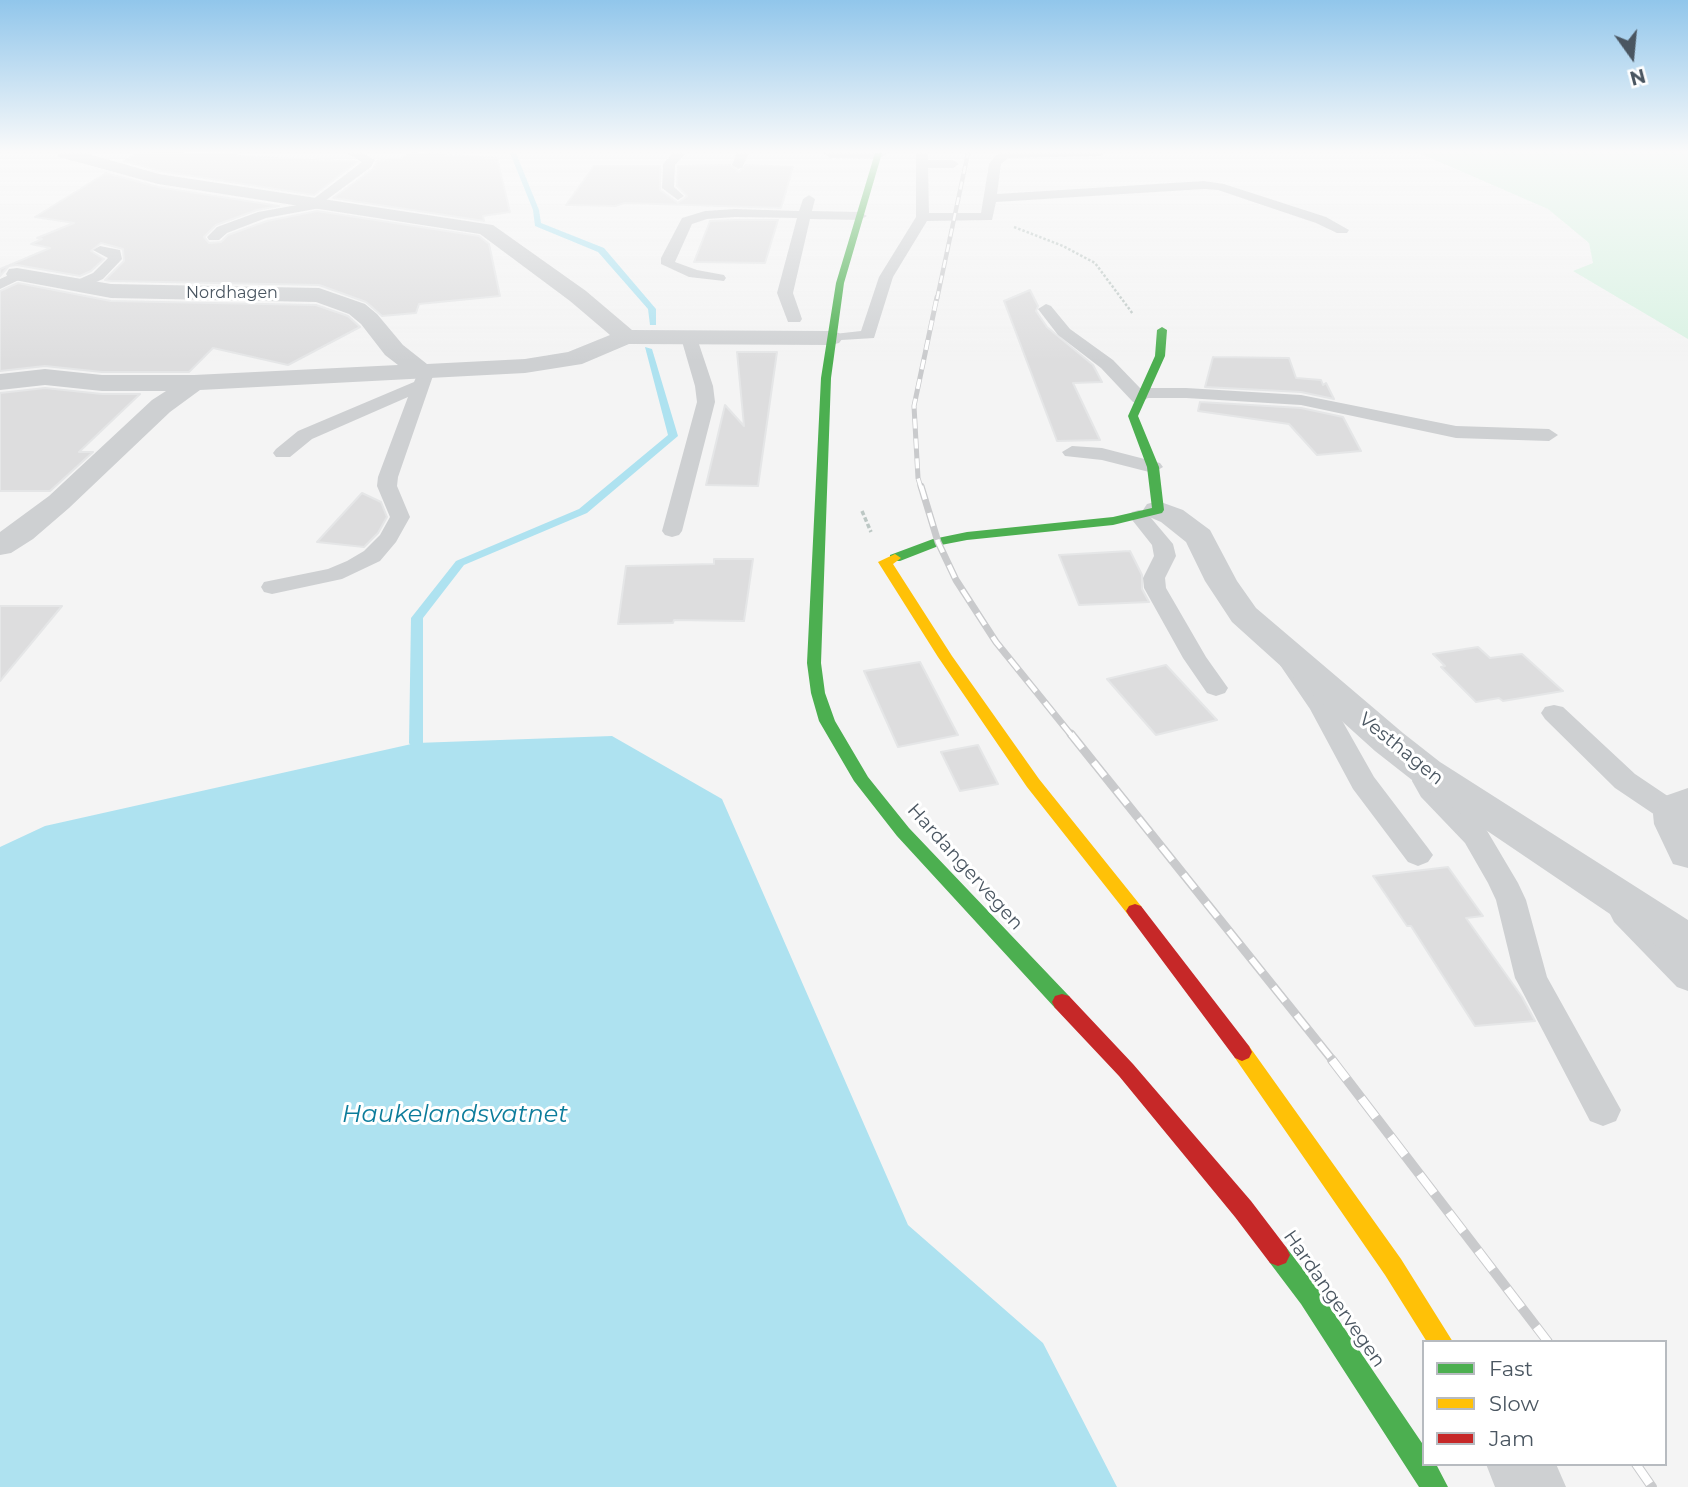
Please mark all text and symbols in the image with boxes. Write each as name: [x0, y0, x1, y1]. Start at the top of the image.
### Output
north arrow: [1597, 21, 1667, 91]
text: N: [1627, 64, 1648, 90]
street label: Nordhagen: [186, 283, 278, 303]
street label: Vesthagen: [1354, 708, 1448, 790]
street label: Hardangervegen: [902, 799, 1028, 935]
water label: Haukelandsvatnet: [342, 1101, 568, 1129]
street label: Hardangervegen: [1278, 1226, 1390, 1372]
legend: [1422, 1340, 1667, 1466]
text: Fast: [1489, 1356, 1533, 1381]
text: Slow: [1489, 1391, 1539, 1416]
text: Jam: [1489, 1426, 1534, 1451]

